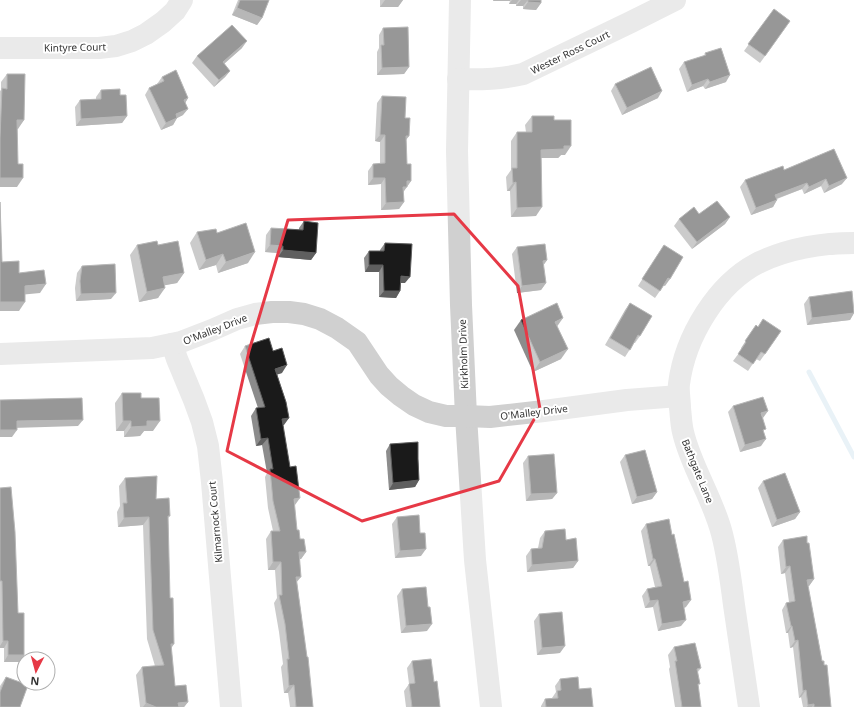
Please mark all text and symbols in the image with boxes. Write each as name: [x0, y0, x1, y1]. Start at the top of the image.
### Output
street label: Wester Ross Court: [528, 27, 612, 77]
street label: Kintyre Court: [44, 39, 107, 55]
street label: O'Malley Drive: [181, 310, 249, 348]
street label: Kirkholm Drive: [455, 319, 471, 389]
street label: O'Malley Drive: [500, 401, 569, 423]
street label: Bathgate Lane: [679, 437, 717, 506]
street label: Kilmarnock Court: [204, 480, 226, 563]
north arrow: [16, 651, 56, 691]
text: N: [30, 674, 40, 689]

